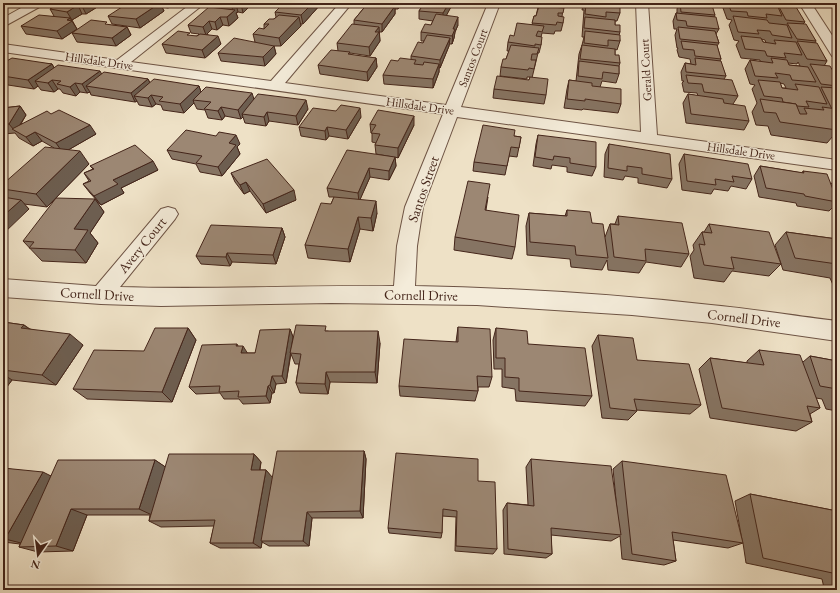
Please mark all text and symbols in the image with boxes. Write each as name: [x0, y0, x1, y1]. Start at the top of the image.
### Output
street label: Santos Court: [455, 26, 492, 89]
street label: Gerald Court: [636, 38, 656, 101]
street label: Hillsdale Drive: [64, 48, 134, 74]
street label: Hillsdale Drive: [385, 93, 455, 119]
street label: Hillsdale Drive: [706, 138, 776, 164]
street label: Santos Street: [403, 153, 443, 225]
street label: Avery Court: [113, 213, 170, 277]
street label: Cornell Drive: [60, 283, 135, 305]
street label: Cornell Drive: [384, 285, 459, 305]
street label: Cornell Drive: [706, 305, 782, 331]
north arrow: [18, 535, 58, 575]
text: N: [29, 557, 42, 573]

